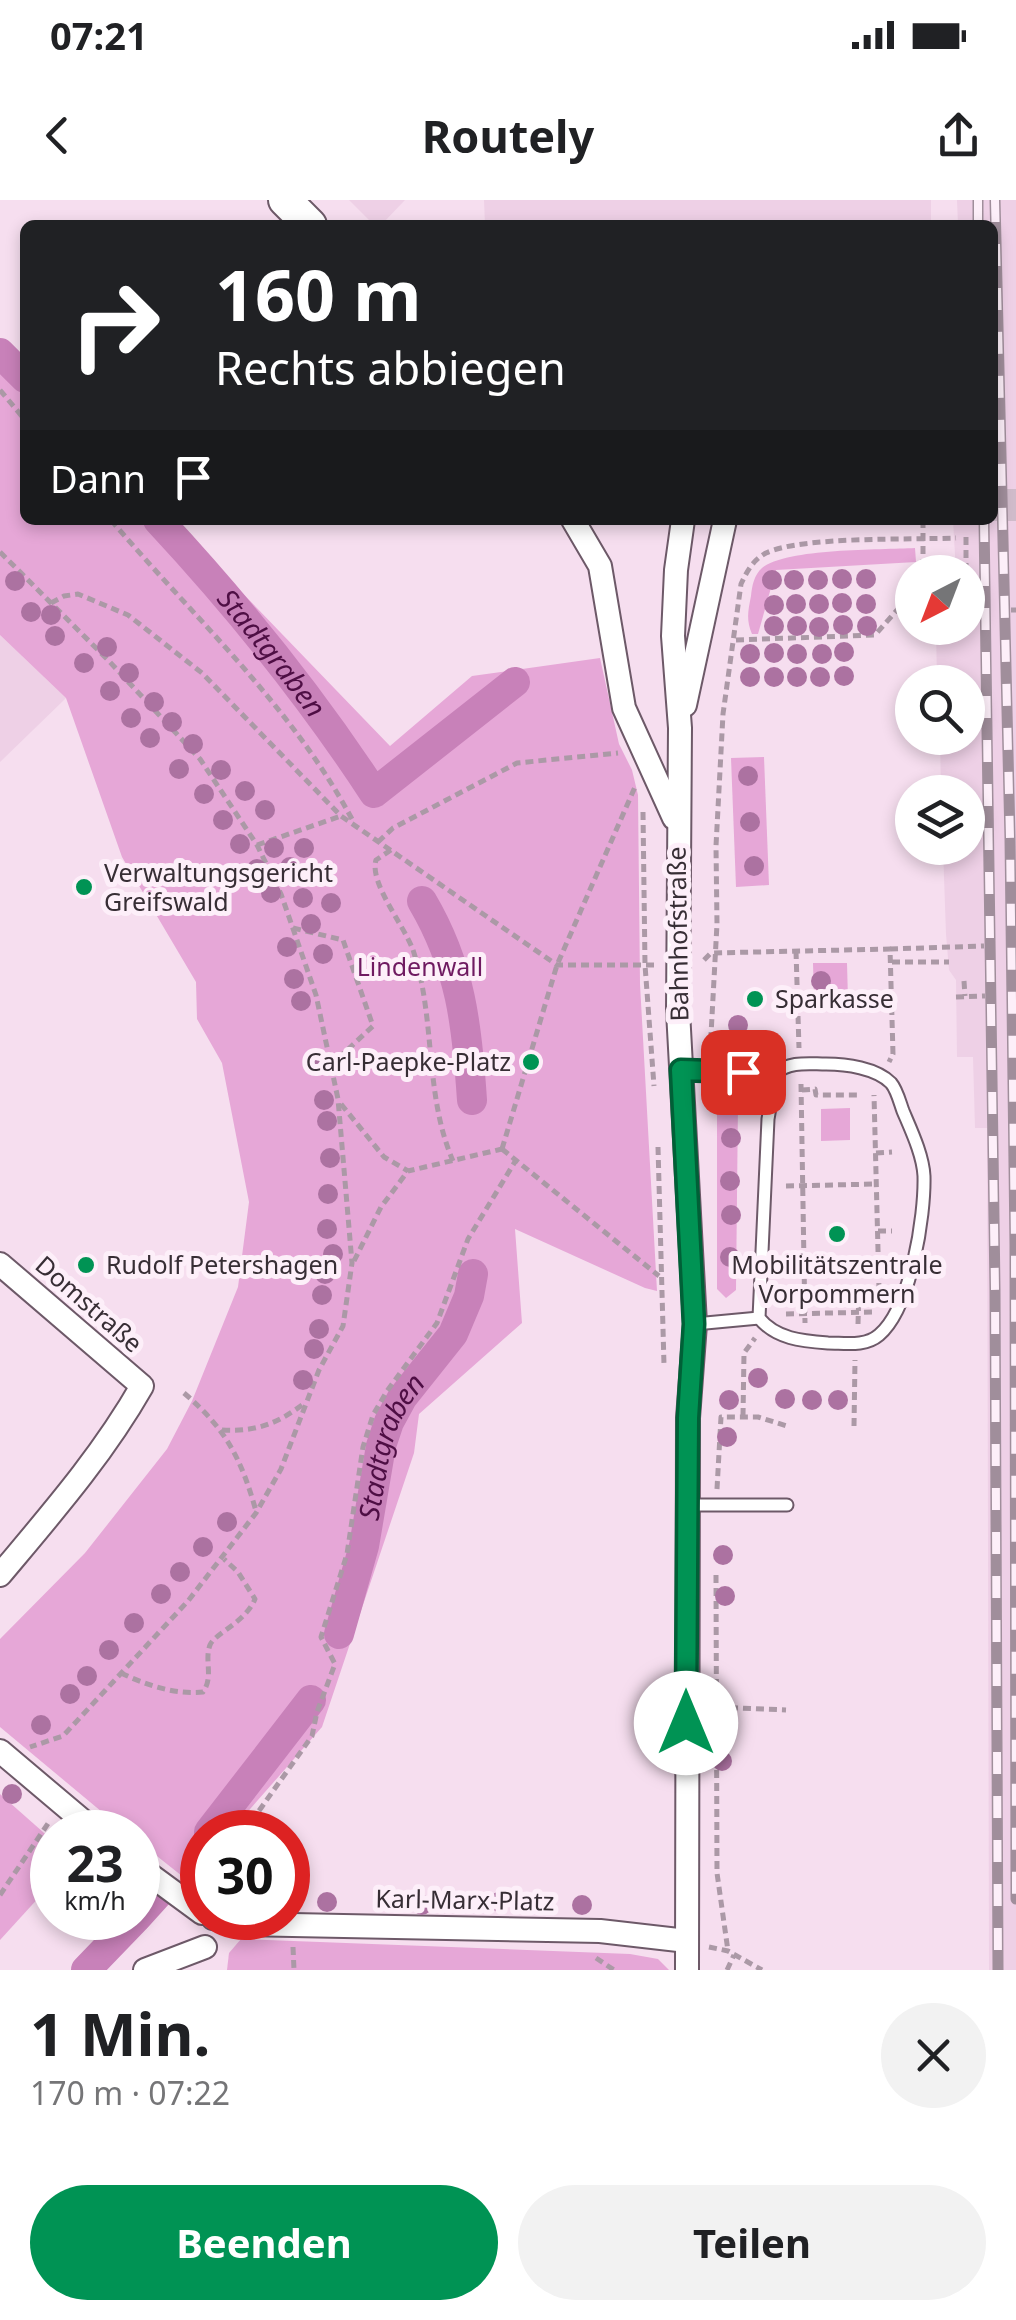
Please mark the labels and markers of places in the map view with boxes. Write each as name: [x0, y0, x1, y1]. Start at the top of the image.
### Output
place label: Verwaltungsgericht Greifswald: [104, 855, 333, 918]
marker: Verwaltungsgericht Greifswald: [73, 876, 95, 898]
place label: Sparkasse: [775, 981, 894, 1015]
marker: Sparkasse: [744, 988, 766, 1010]
pin: [701, 1030, 786, 1115]
place label: Carl-Paepke-Platz: [306, 1044, 511, 1078]
marker: Carl-Paepke-Platz: [520, 1051, 542, 1073]
marker: Mobilitätszentrale Vorpommern: [826, 1223, 848, 1245]
place label: Rudolf Petershagen: [106, 1247, 338, 1281]
place label: Mobilitätszentrale Vorpommern: [731, 1247, 943, 1310]
marker: Rudolf Petershagen: [75, 1254, 97, 1276]

